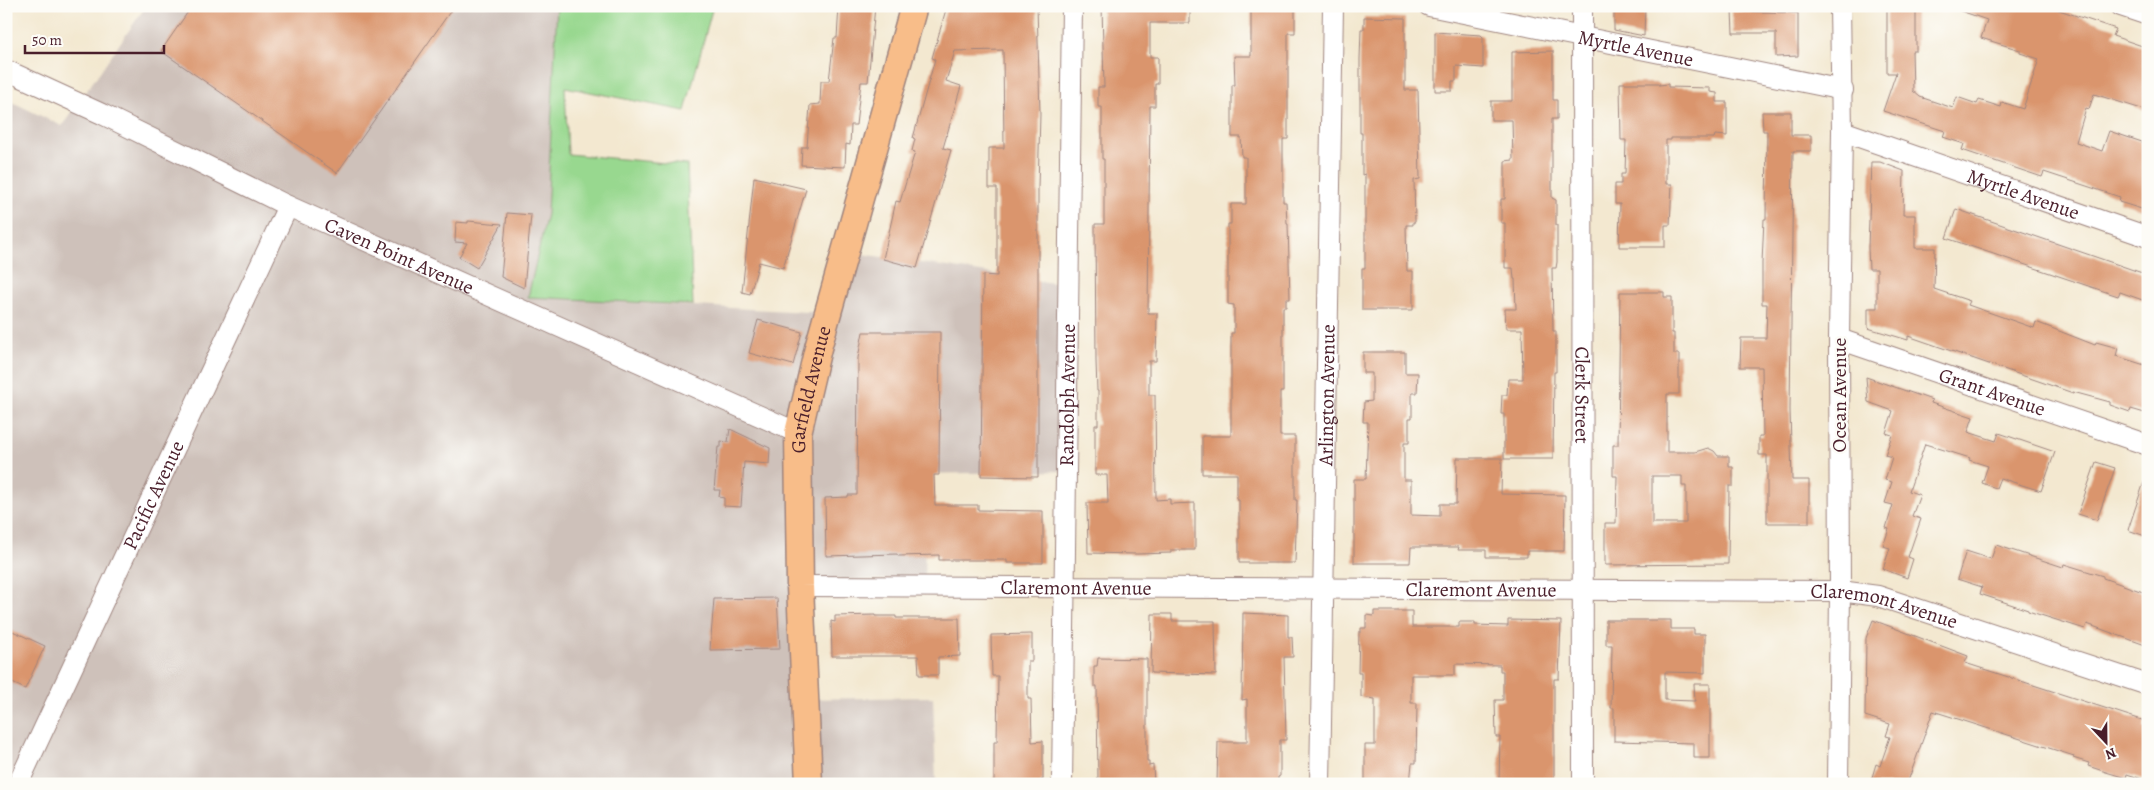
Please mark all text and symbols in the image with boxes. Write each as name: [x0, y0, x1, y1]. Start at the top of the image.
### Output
scale bar: [25, 22, 164, 54]
street label: Myrtle Avenue: [1576, 23, 1696, 73]
text: 50 m: [32, 30, 62, 50]
street label: Myrtle Avenue: [1964, 162, 2083, 226]
street label: Caven Point Avenue: [320, 211, 478, 301]
street label: Garfield Avenue: [784, 323, 837, 453]
street label: Randolph Avenue: [1053, 324, 1081, 466]
street label: Arlington Avenue: [1312, 324, 1341, 467]
street label: Ocean Avenue: [1826, 338, 1853, 452]
street label: Clerk Street: [1569, 346, 1596, 444]
street label: Grant Avenue: [1935, 361, 2049, 422]
street label: Pacific Avenue: [116, 436, 190, 554]
street label: Claremont Avenue: [1000, 573, 1152, 601]
street label: Claremont Avenue: [1405, 575, 1557, 603]
street label: Claremont Avenue: [1810, 577, 1961, 635]
north arrow: [2082, 718, 2132, 768]
text: N: [2102, 743, 2119, 764]

